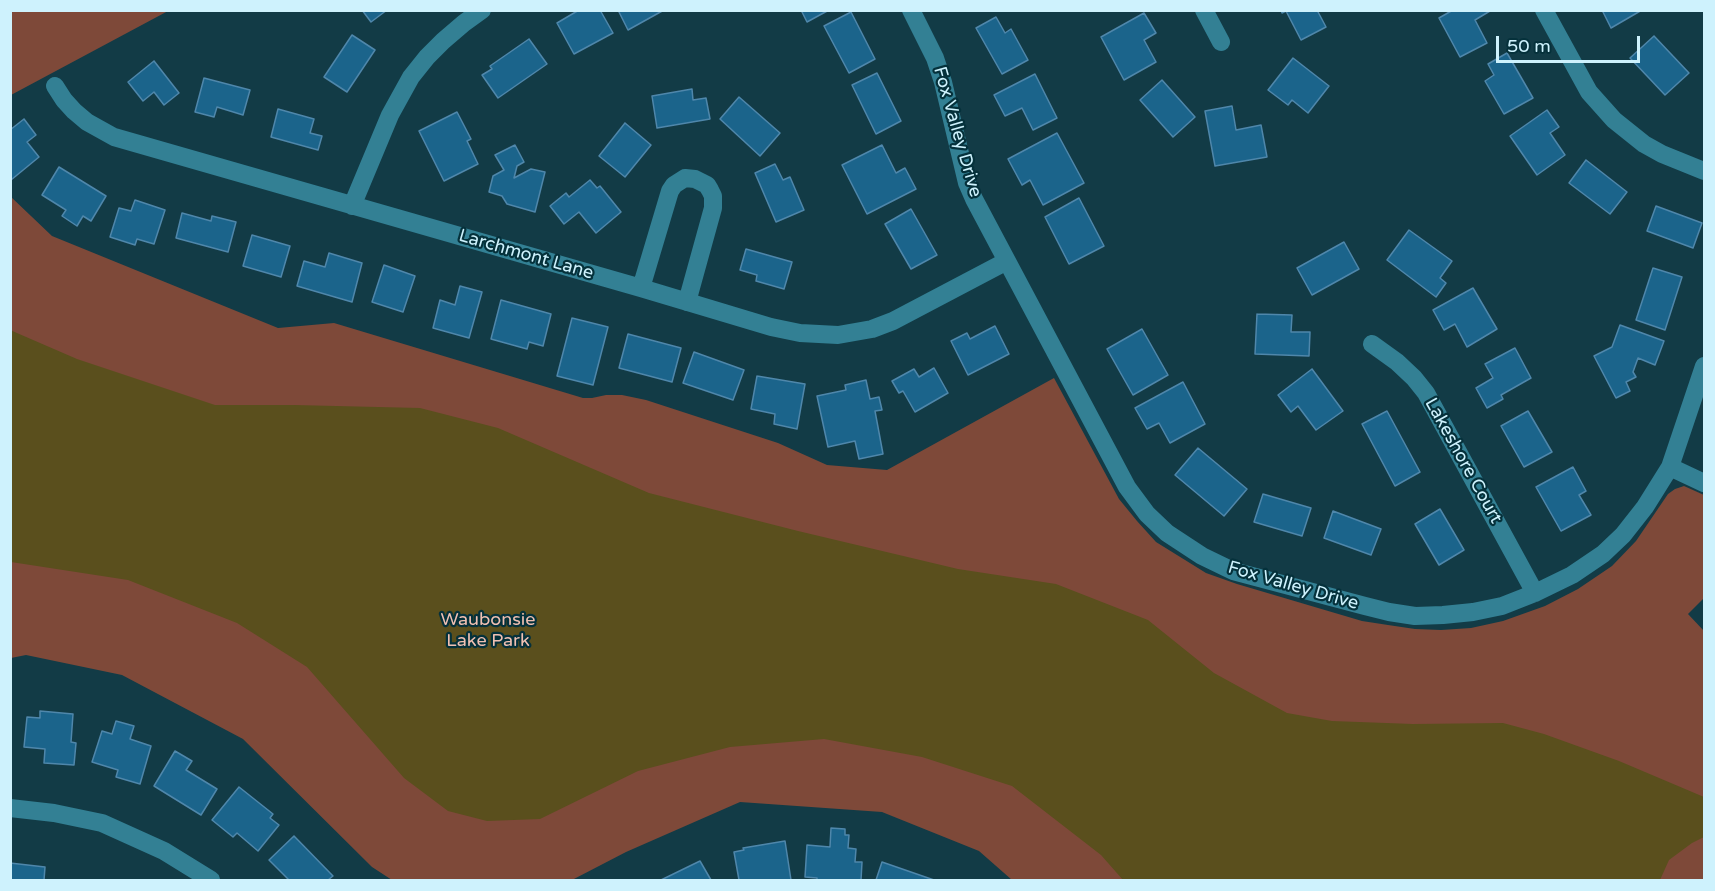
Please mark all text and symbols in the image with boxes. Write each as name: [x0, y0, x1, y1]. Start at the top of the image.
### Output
scale bar: [1499, 24, 1643, 62]
text: 50 m: [1507, 35, 1551, 57]
street label: Fox Valley Drive: [928, 64, 986, 200]
street label: Larchmont Lane: [456, 225, 596, 285]
street label: Lakeshore Court: [1420, 394, 1506, 528]
street label: Fox Valley Drive: [1225, 557, 1361, 615]
park label: Waubonsie Lake Park: [440, 609, 536, 652]

